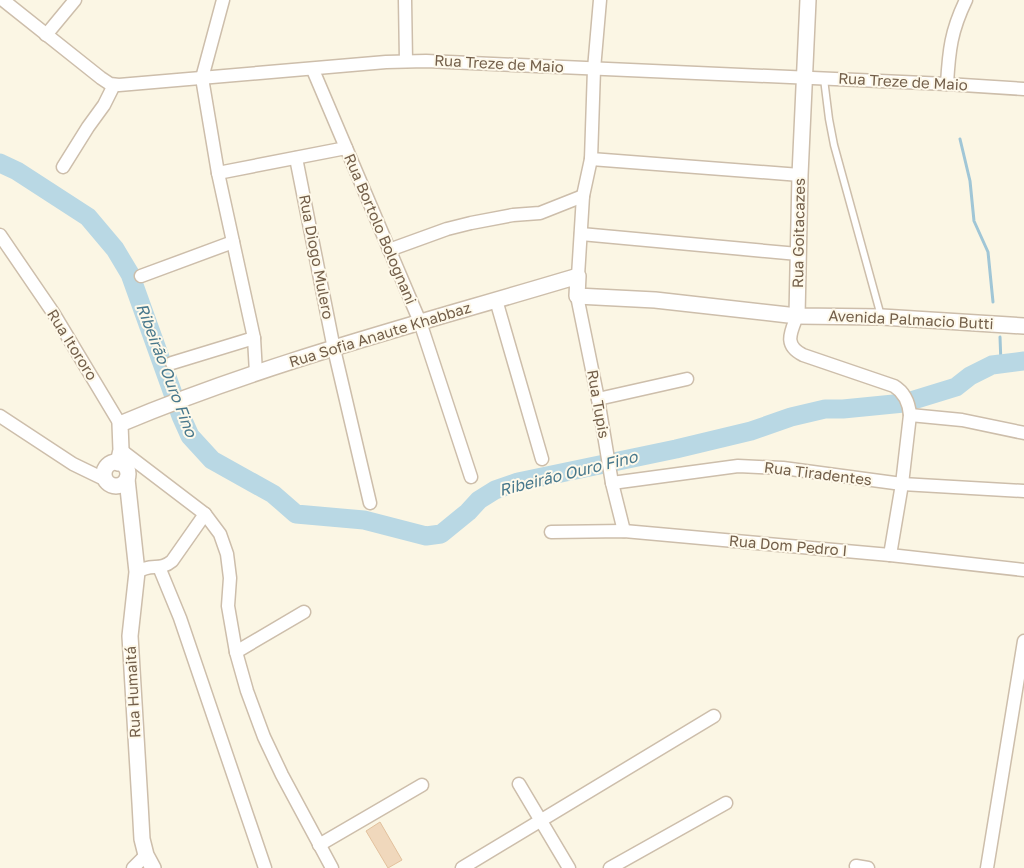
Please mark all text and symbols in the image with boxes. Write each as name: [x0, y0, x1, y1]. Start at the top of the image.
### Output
street label: Rua Treze de Maio: [434, 51, 564, 75]
street label: Rua Treze de Maio: [838, 69, 968, 93]
street label: Rua Bortolo Bolognani: [341, 151, 421, 307]
street label: Rua Goitacazes: [788, 178, 808, 288]
street label: Rua Diogo Mulero: [296, 193, 338, 321]
street label: Rua Sofia Anaute Khabbaz: [287, 298, 473, 370]
water label: Ribeirão Ouro Fino: [132, 300, 202, 441]
street label: Rua Itororo: [44, 306, 102, 383]
street label: Avenida Palmacio Butti: [828, 306, 994, 332]
street label: Rua Tupis: [584, 368, 614, 440]
water label: Ribeirão Ouro Fino: [497, 446, 641, 500]
street label: Rua Tiradentes: [763, 457, 873, 489]
street label: Rua Dom Pedro I: [728, 531, 848, 559]
street label: Rua Humaitá: [121, 646, 143, 738]

